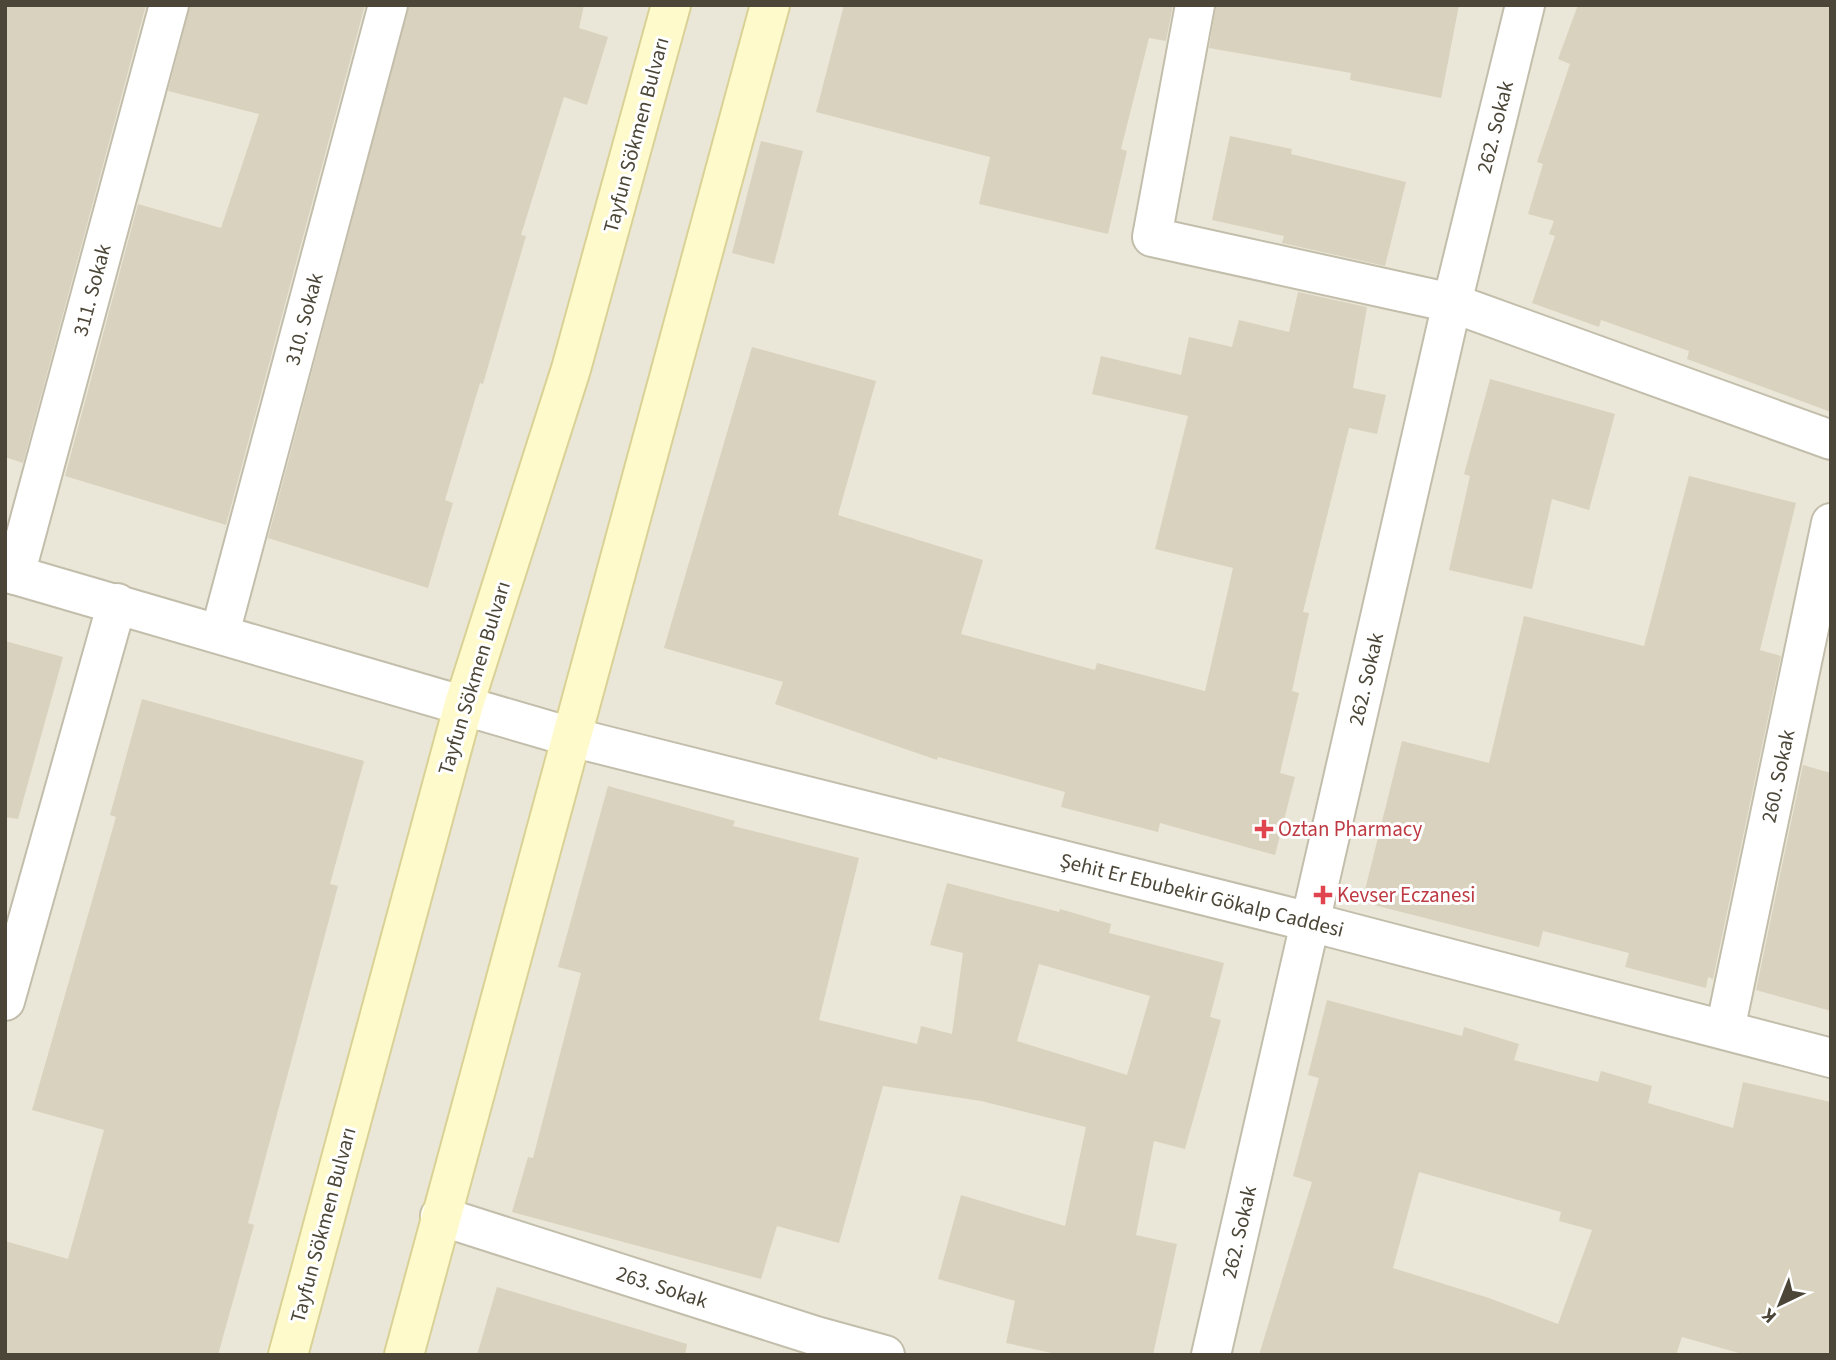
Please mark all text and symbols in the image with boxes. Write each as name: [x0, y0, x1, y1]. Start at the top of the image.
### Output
street label: Tayfun Sökmen Bulvarı: [595, 34, 677, 236]
street label: 262. Sokak: [1469, 77, 1521, 176]
street label: 311. Sokak: [65, 240, 119, 340]
street label: 310. Sokak: [277, 269, 331, 369]
street label: Tayfun Sökmen Bulvarı: [430, 577, 518, 779]
street label: 262. Sokak: [1341, 629, 1391, 728]
street label: 260. Sokak: [1754, 726, 1803, 825]
place label: Oztan Pharmacy: [1278, 814, 1423, 844]
marker: Oztan Pharmacy: [1256, 821, 1272, 837]
street label: Şehit Er Ebubekir Gökalp Caddesi: [1057, 845, 1347, 945]
place label: Kevser Eczanesi: [1337, 880, 1475, 910]
marker: Kevser Eczanesi: [1315, 887, 1331, 903]
street label: Tayfun Sökmen Bulvarı: [282, 1124, 364, 1326]
street label: 262. Sokak: [1214, 1182, 1264, 1281]
street label: 263. Sokak: [612, 1258, 712, 1316]
north arrow: [1745, 1269, 1815, 1339]
text: K: [1756, 1301, 1783, 1329]

